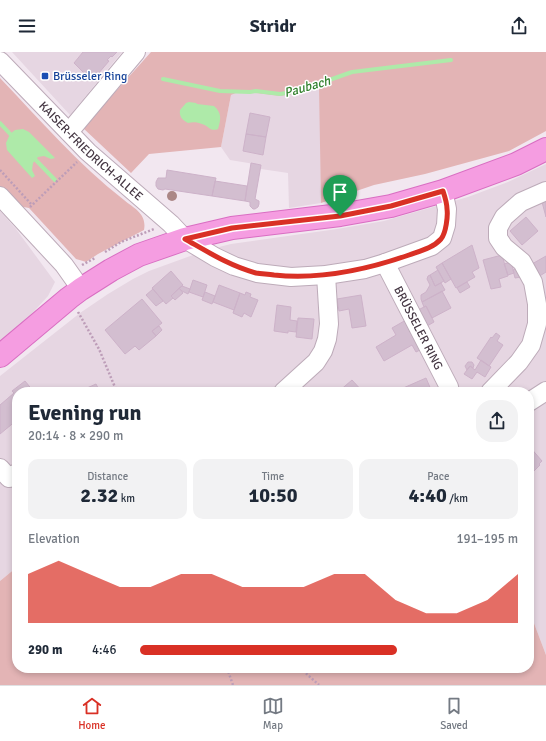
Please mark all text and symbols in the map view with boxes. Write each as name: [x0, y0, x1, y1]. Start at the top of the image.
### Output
icon: menu: [16, 15, 38, 37]
text: Stridr: [250, 15, 296, 37]
icon: share: [508, 15, 530, 37]
place label: Brüsseler Ring: [53, 69, 127, 84]
marker: Brüsseler Ring: [40, 71, 50, 81]
water label: Paubach: [282, 72, 333, 101]
street label: KAISER-FRIEDRICH-ALLEE: [35, 99, 146, 204]
pin: [323, 175, 357, 216]
icon: arrive: [329, 181, 351, 203]
street label: BRÜSSELER RING: [390, 284, 446, 372]
text: Evening run: [28, 399, 142, 426]
button: share: [476, 400, 518, 442]
text: 20:14 · 8 × 290 m: [28, 428, 123, 444]
text: Distance: [87, 470, 128, 483]
text: Time: [262, 470, 284, 483]
text: Pace: [427, 470, 449, 483]
text: 2.32: [80, 483, 118, 508]
text: 10:50: [248, 483, 298, 508]
text: 4:40: [408, 483, 447, 508]
text: km: [118, 492, 135, 505]
text: /km: [447, 492, 468, 505]
text: Elevation: [28, 531, 80, 547]
text: 191–195 m: [456, 531, 518, 547]
text: 290 m: [28, 642, 62, 658]
text: 4:46: [92, 642, 117, 658]
tab: Home: [78, 695, 106, 732]
tab: Map: [262, 695, 284, 732]
tab: Saved: [440, 695, 468, 732]

